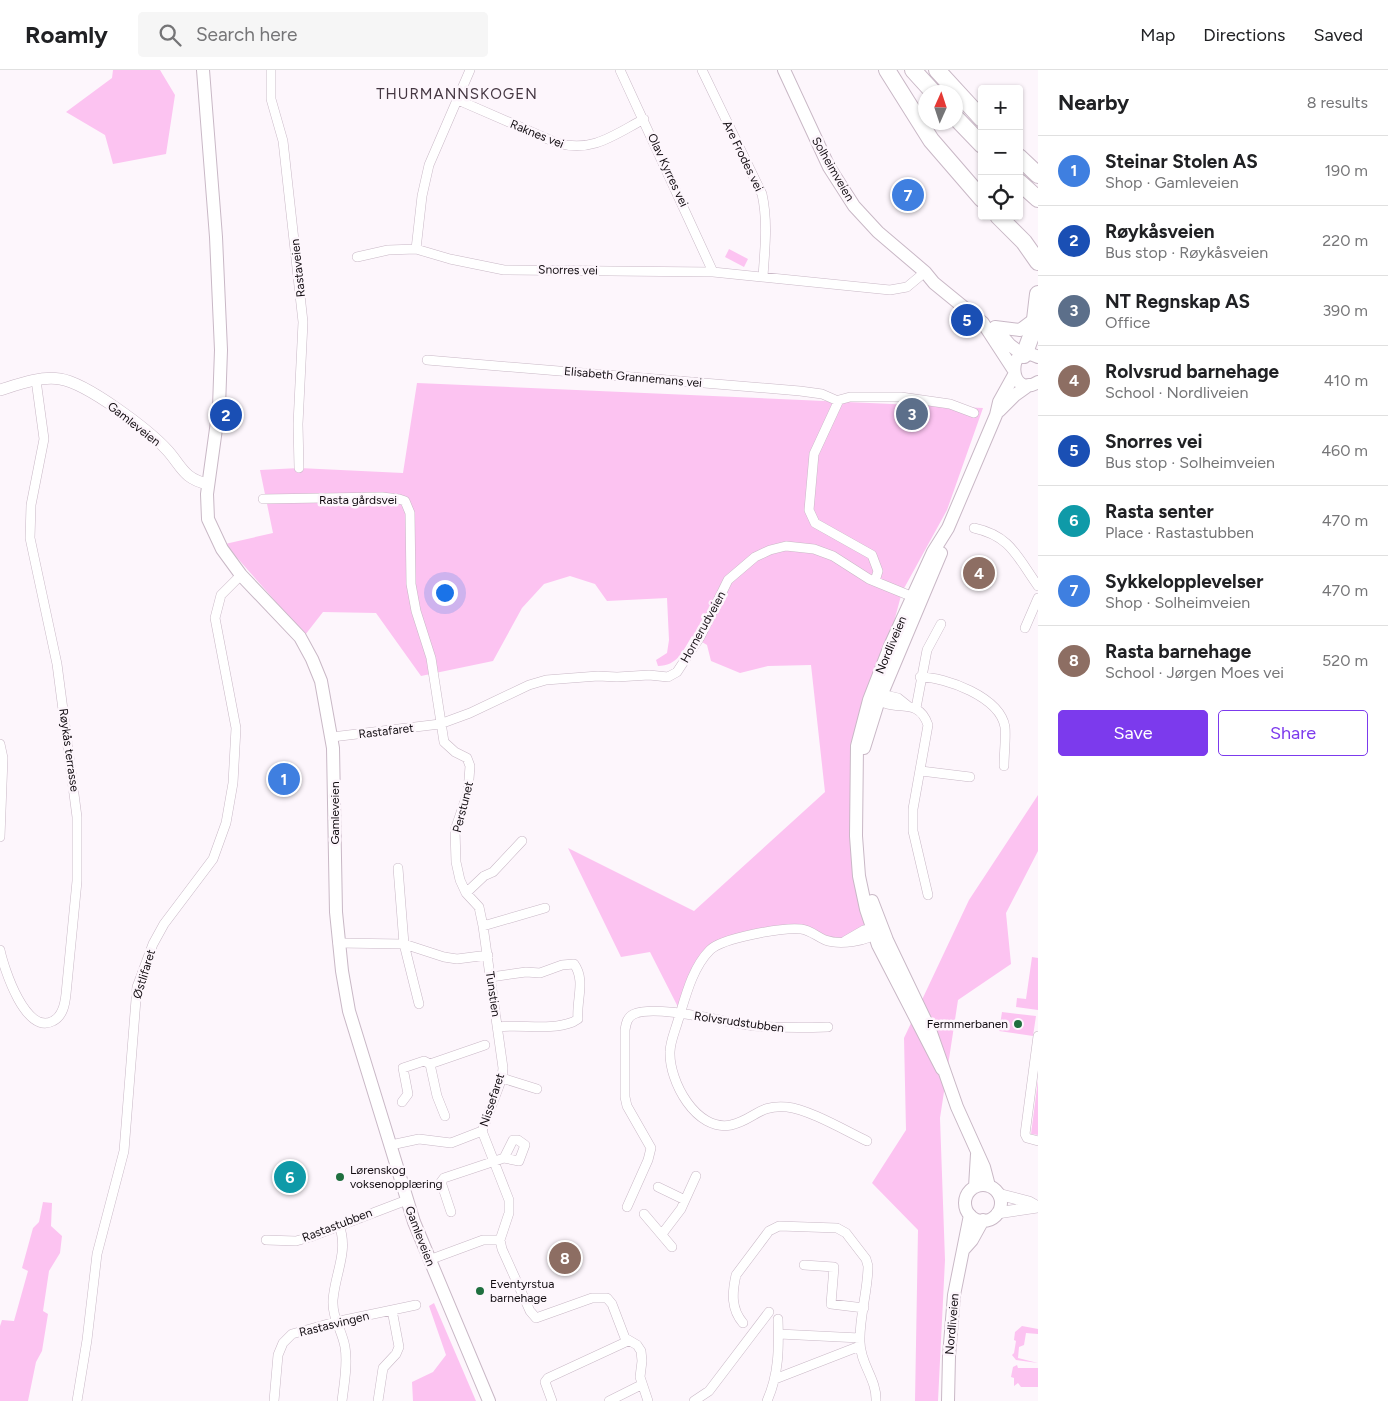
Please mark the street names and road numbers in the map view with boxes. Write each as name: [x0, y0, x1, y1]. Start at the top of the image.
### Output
street label: Raknes vei: [508, 117, 566, 151]
street label: Are Frodes vei: [720, 118, 766, 194]
street label: Olav Kyrres vei: [645, 131, 691, 209]
street label: Solheimveien: [809, 134, 857, 204]
street label: Rastaveien: [288, 238, 308, 298]
street label: Snorres vei: [538, 262, 598, 278]
street label: Elisabeth Grannemans vei: [564, 364, 702, 390]
street label: Gamleveien: [105, 399, 163, 449]
street label: Rasta gårdsvei: [319, 493, 397, 507]
street label: Hornerudveien: [678, 588, 729, 665]
street label: Nordliveien: [873, 614, 910, 676]
street label: Røykås terrasse: [56, 707, 82, 793]
street label: Rastafaret: [358, 721, 415, 741]
street label: Perstunet: [450, 780, 476, 834]
street label: Gamleveien: [328, 781, 342, 845]
street label: Østlifaret: [130, 947, 158, 1000]
street label: Tunstien: [483, 970, 503, 1018]
street label: Rolvsrudstubben: [693, 1009, 785, 1035]
street label: Nissefaret: [477, 1071, 507, 1129]
street label: Gamleveien: [402, 1204, 438, 1268]
street label: Rastastubben: [300, 1205, 374, 1245]
street label: Nordliveien: [942, 1292, 962, 1355]
street label: Rastasvingen: [298, 1308, 371, 1339]

